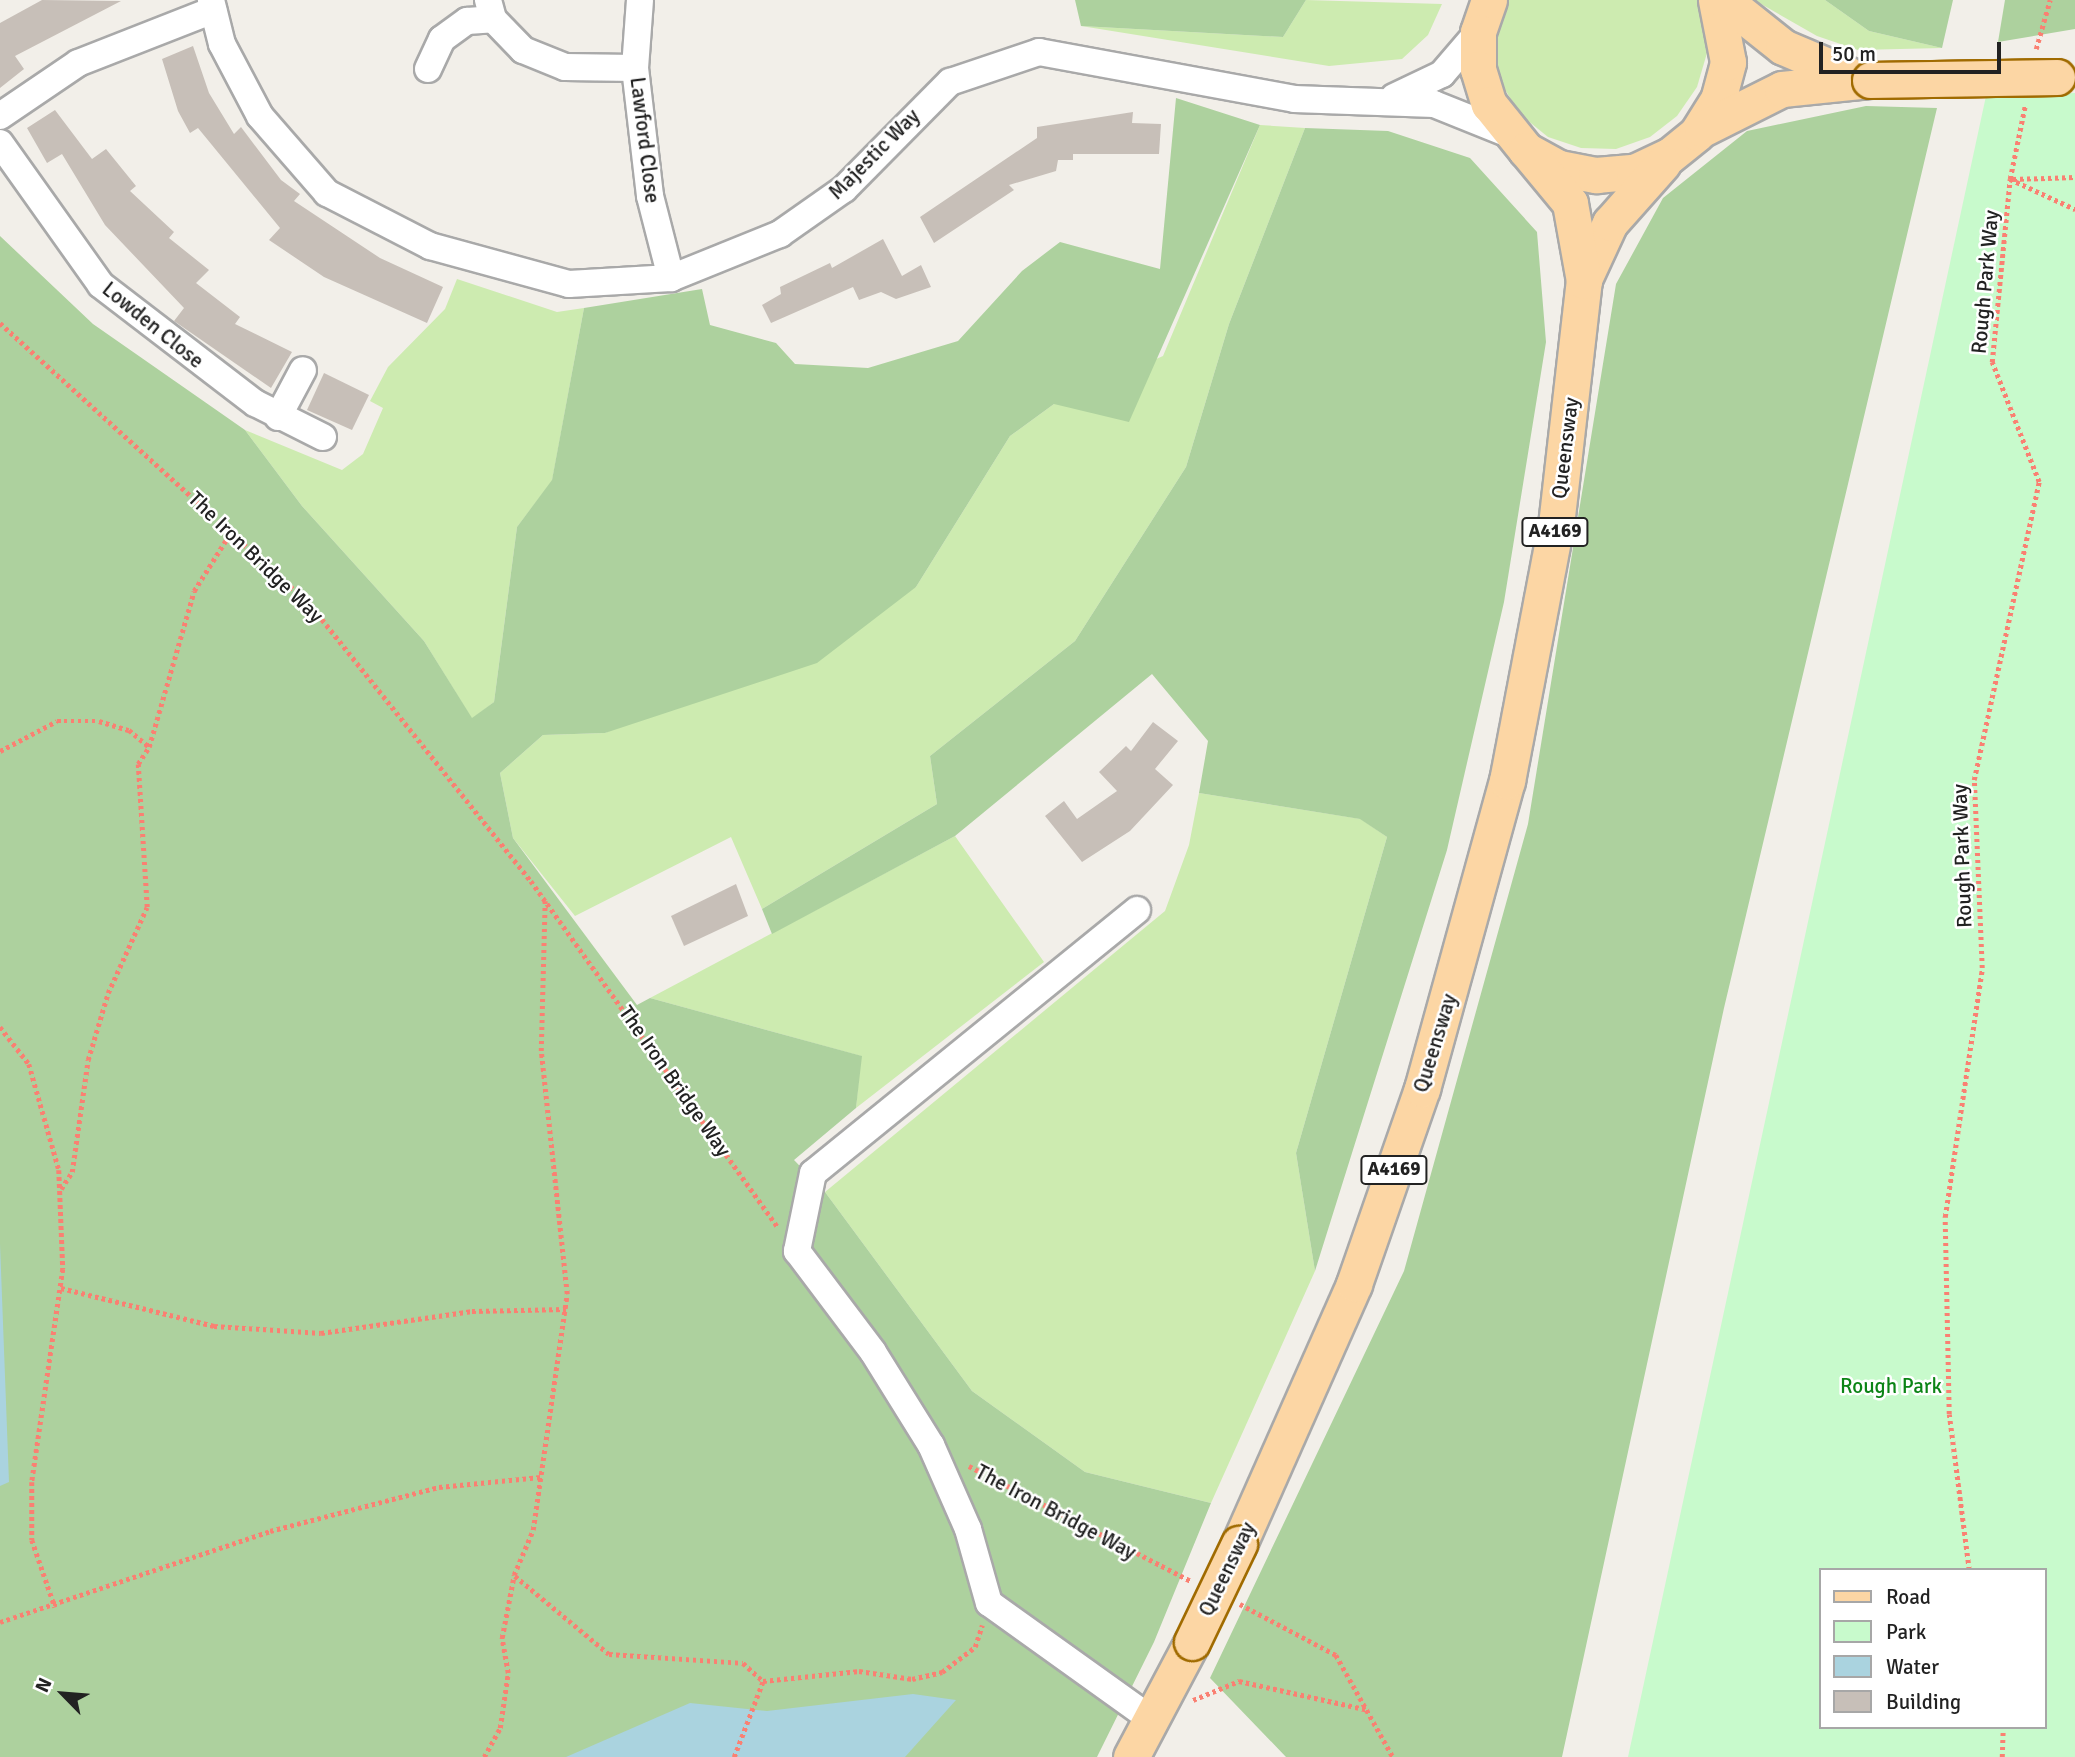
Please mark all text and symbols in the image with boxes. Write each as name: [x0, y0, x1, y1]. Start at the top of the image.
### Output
scale bar: [1823, 28, 2005, 72]
text: 50 m: [1832, 41, 1876, 67]
street label: Lawford Close: [625, 75, 665, 205]
street label: Majestic Way: [823, 103, 925, 205]
street label: Rough Park Way: [1966, 209, 2004, 355]
street label: Lowden Close: [97, 276, 209, 374]
street label: Queensway: [1546, 396, 1584, 500]
street label: The Iron Bridge Way: [183, 486, 329, 628]
road number: A4169: [1520, 516, 1590, 548]
street label: Rough Park Way: [1947, 784, 1977, 928]
street label: Queensway: [1408, 991, 1462, 1095]
street label: The Iron Bridge Way: [614, 1001, 736, 1161]
road number: A4169: [1359, 1154, 1429, 1186]
park label: Rough Park: [1840, 1373, 1942, 1399]
street label: The Iron Bridge Way: [971, 1459, 1141, 1565]
street label: Queensway: [1193, 1518, 1261, 1620]
legend: [1820, 1568, 2047, 1729]
text: Road: [1886, 1584, 1931, 1610]
text: Park: [1886, 1619, 1926, 1645]
text: Water: [1886, 1654, 1939, 1680]
north arrow: [28, 1659, 98, 1729]
text: N: [30, 1674, 58, 1696]
text: Building: [1886, 1689, 1961, 1715]

